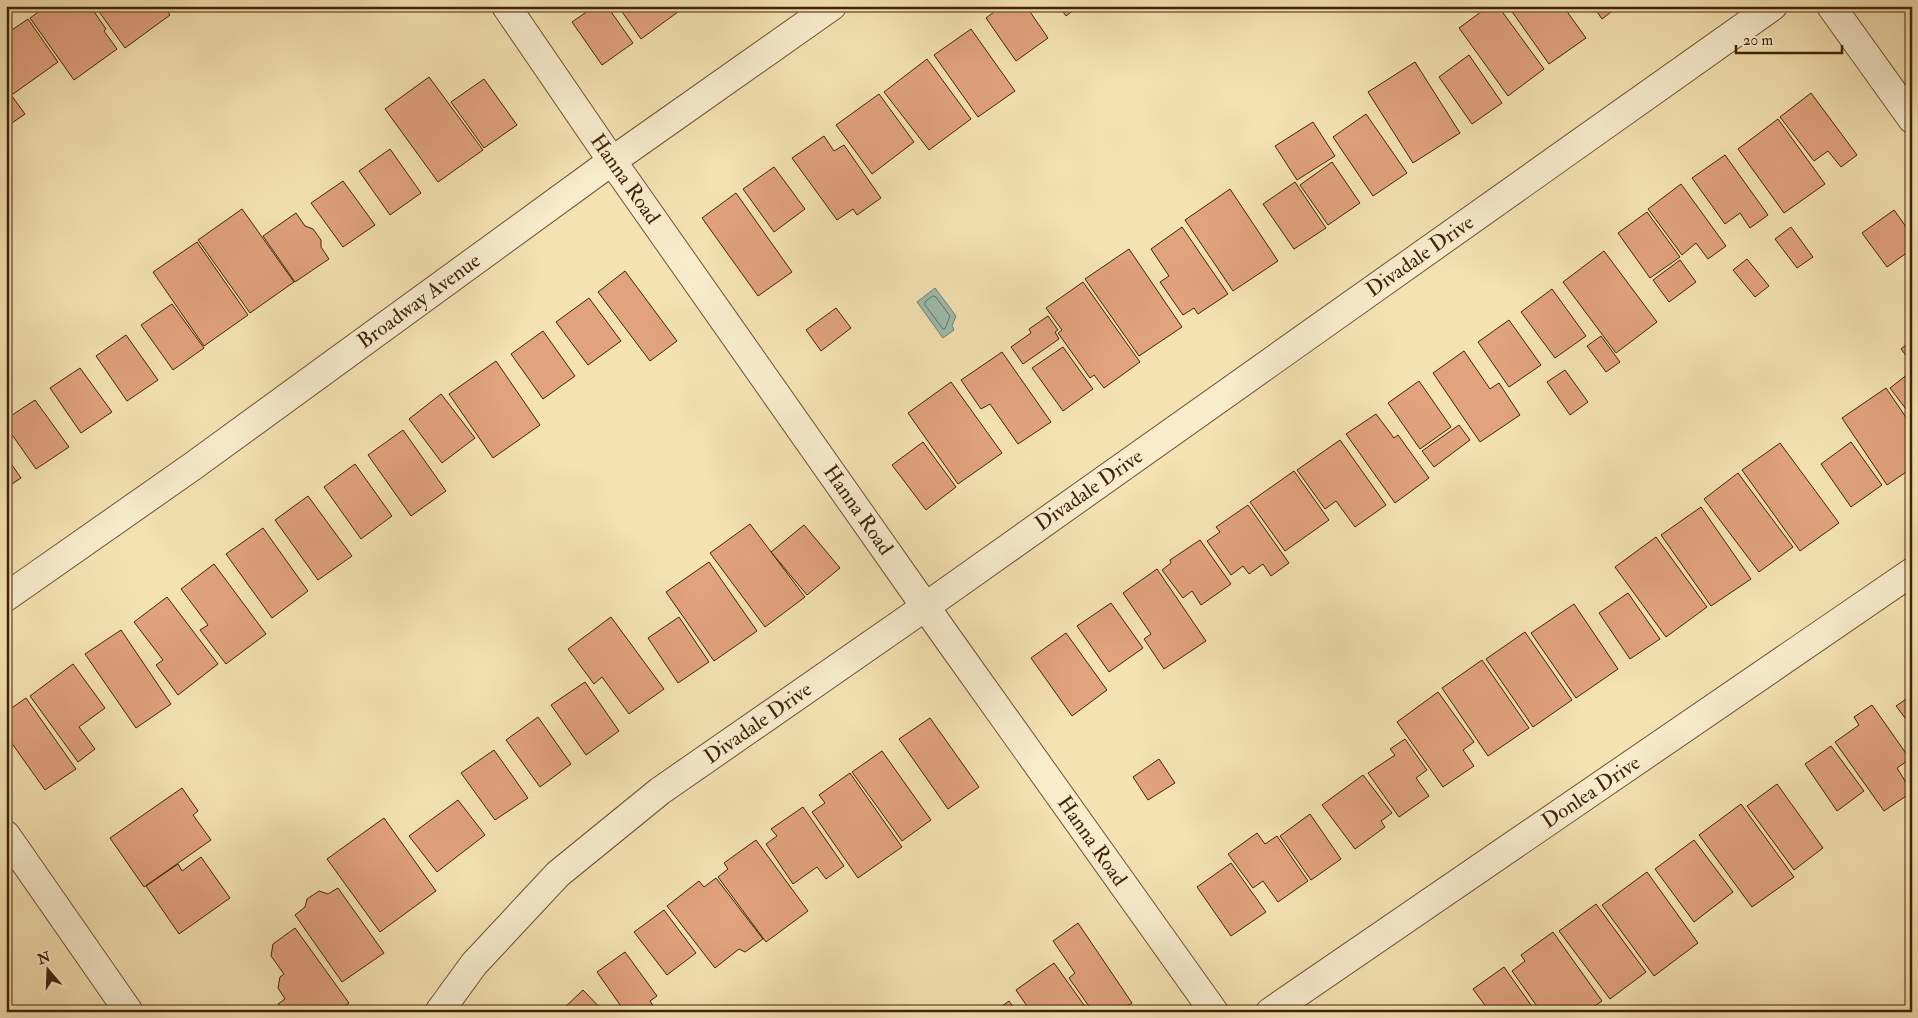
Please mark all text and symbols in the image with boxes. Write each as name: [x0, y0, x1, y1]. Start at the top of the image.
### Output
scale bar: [1736, 22, 1842, 54]
text: 20 m: [1743, 31, 1773, 50]
street label: Hanna Road: [584, 128, 666, 230]
street label: Divadale Drive: [1361, 209, 1479, 303]
street label: Broadway Avenue: [352, 247, 486, 355]
street label: Divadale Drive: [1030, 443, 1148, 537]
street label: Hanna Road: [817, 459, 899, 561]
street label: Divadale Drive: [699, 676, 817, 770]
street label: Donlea Drive: [1537, 749, 1646, 835]
street label: Hanna Road: [1051, 790, 1133, 892]
north arrow: [22, 946, 72, 996]
text: N: [34, 948, 53, 969]

